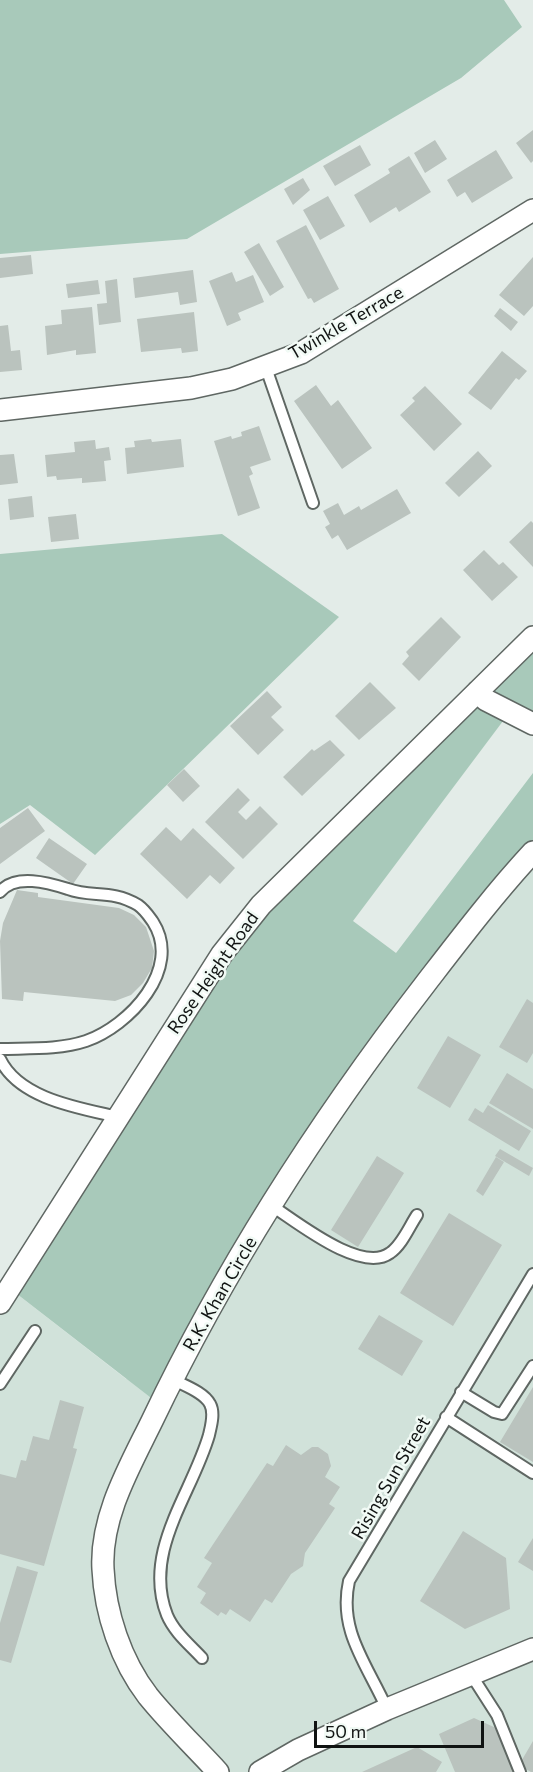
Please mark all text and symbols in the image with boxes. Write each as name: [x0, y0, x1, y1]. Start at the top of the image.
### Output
street label: Twinkle Terrace: [285, 281, 407, 365]
street label: Rose Height Road: [163, 908, 263, 1038]
street label: R.K. Khan Circle: [179, 1233, 261, 1355]
street label: Rising Sun Street: [347, 1413, 435, 1543]
scale bar: [317, 1709, 486, 1747]
text: 50 m: [325, 1720, 366, 1742]

